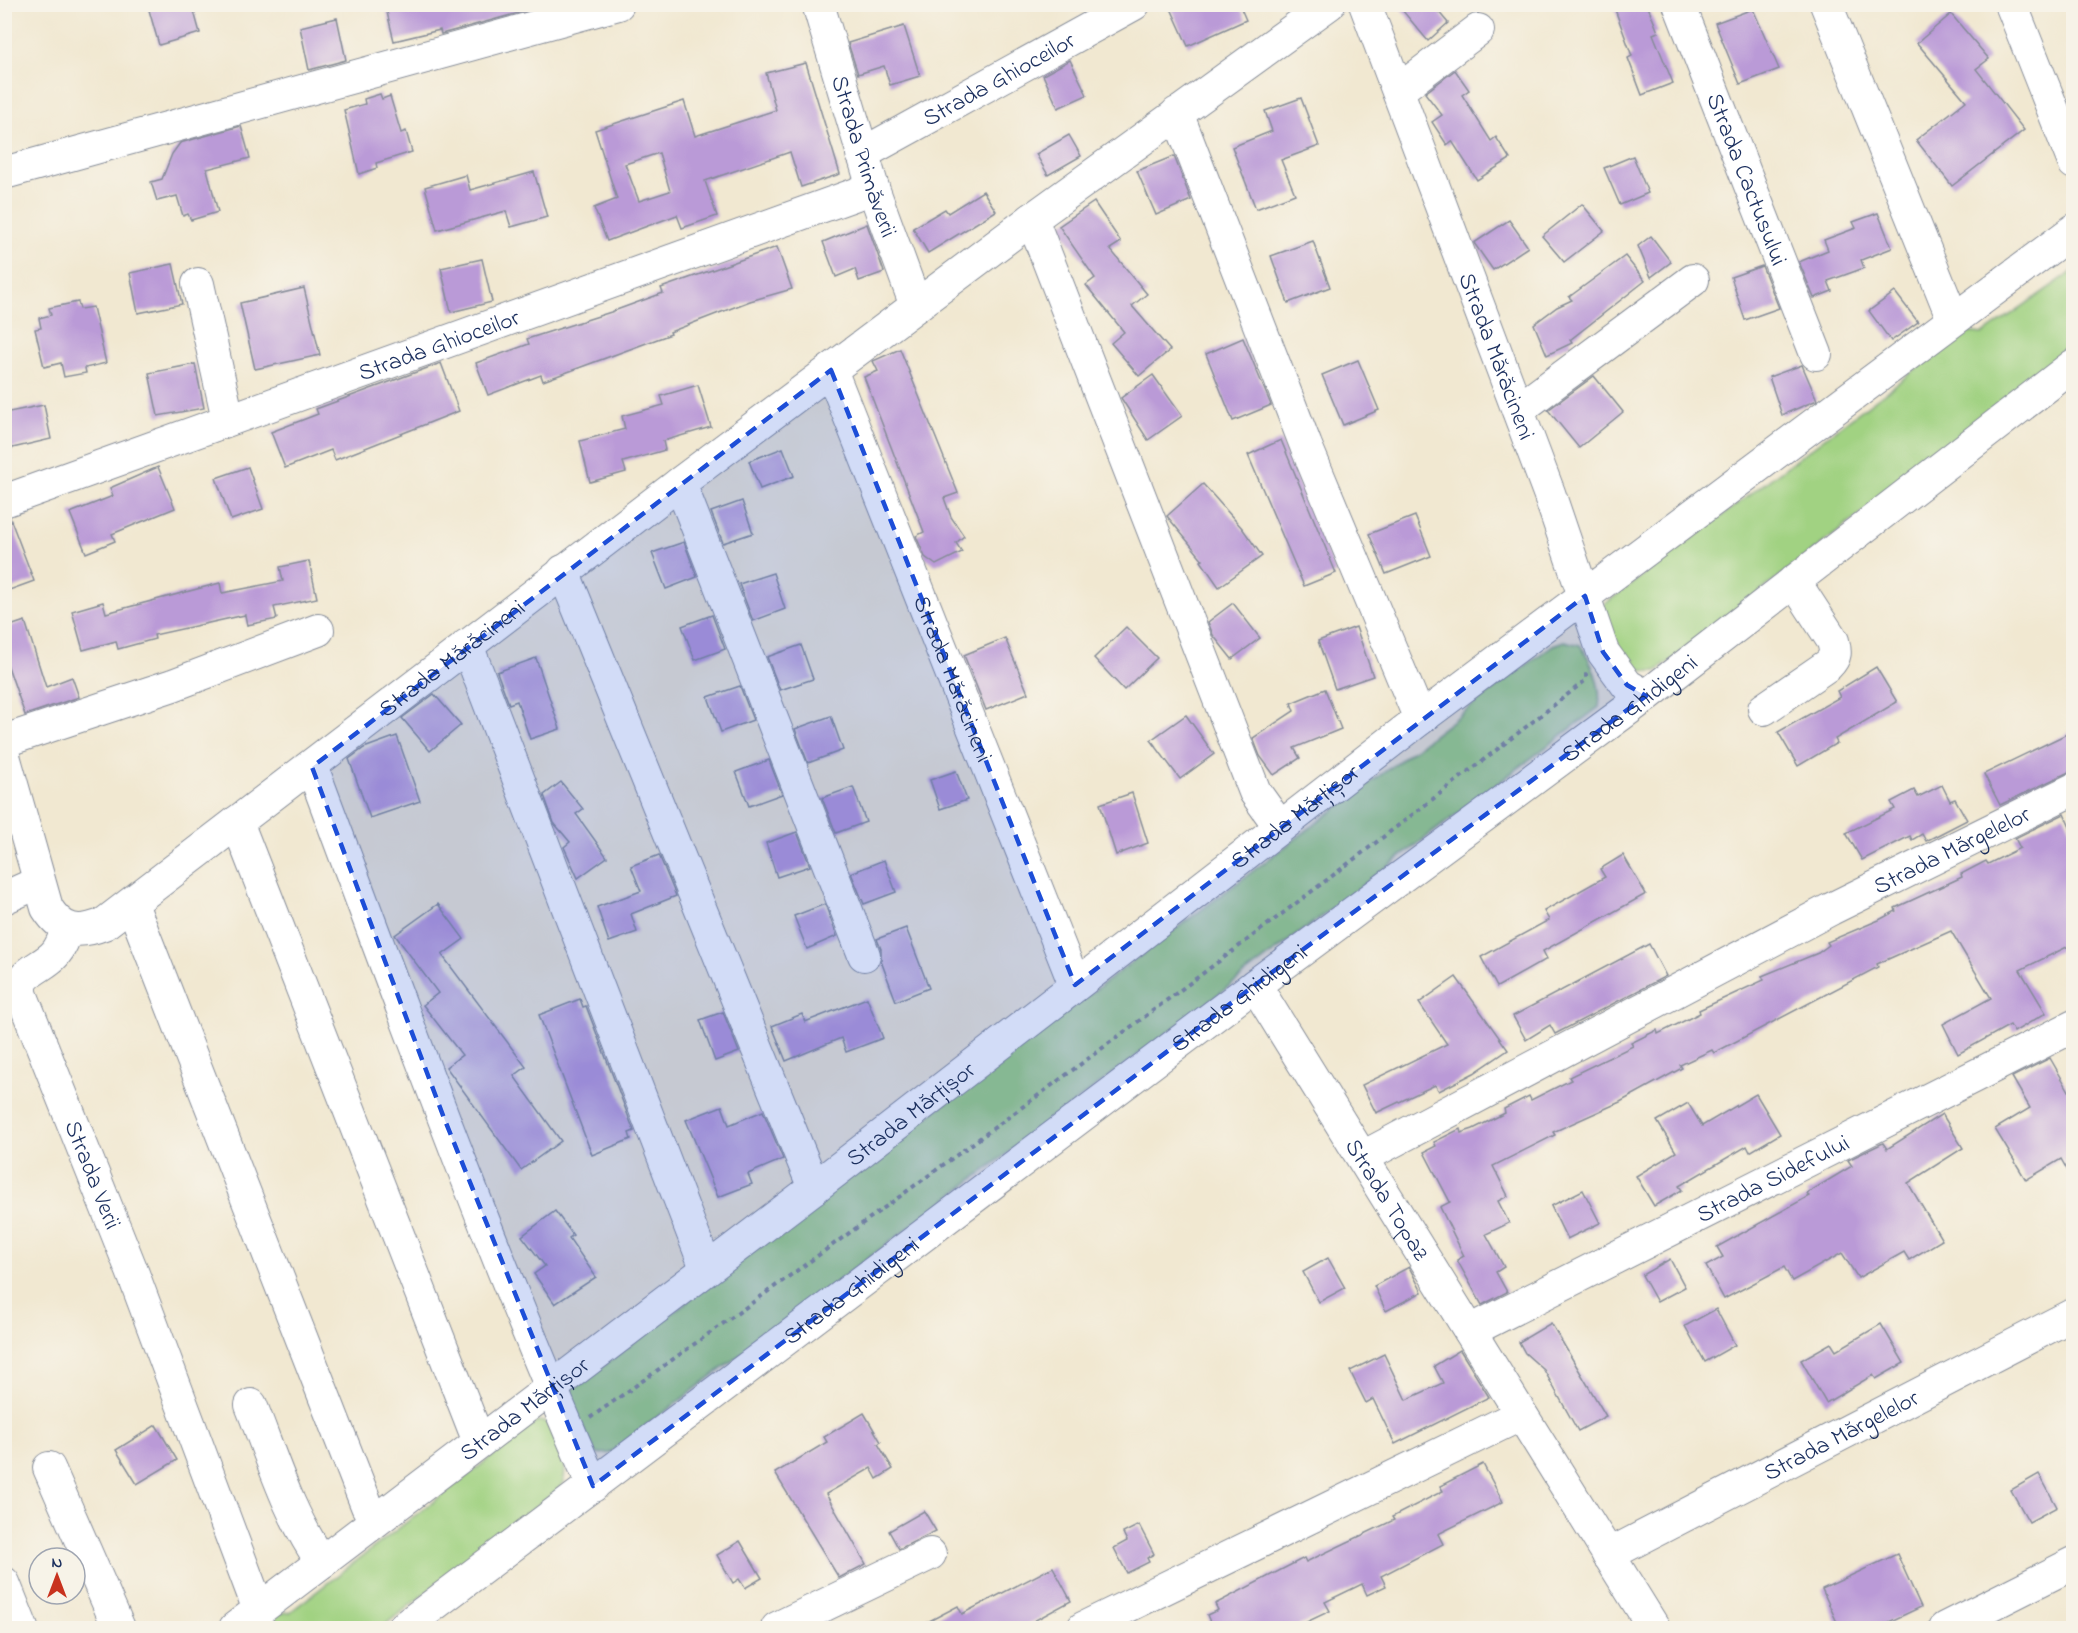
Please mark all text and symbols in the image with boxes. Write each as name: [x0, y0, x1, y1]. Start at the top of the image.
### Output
street label: Strada Ghioceilor: [917, 24, 1083, 137]
street label: Strada Primăverii: [820, 71, 905, 243]
street label: Strada Cactusului: [1696, 88, 1795, 271]
street label: Strada Mărăcineni: [1448, 268, 1543, 446]
street label: Strada Ghioceilor: [354, 301, 526, 392]
street label: Strada Mărăcineni: [902, 591, 1000, 768]
street label: Strada Mărăcineni: [372, 592, 534, 727]
street label: Strada Ghidigeni: [1555, 647, 1706, 773]
street label: Strada Mărțișor: [1224, 756, 1369, 879]
street label: Strada Mărgelelor: [1868, 798, 2037, 905]
street label: Strada Ghidigeni: [1165, 937, 1316, 1062]
street label: Strada Mărțișor: [840, 1054, 984, 1177]
street label: Strada Verii: [54, 1116, 129, 1235]
street label: Strada Sidefului: [1691, 1127, 1856, 1234]
street label: Strada Topaz: [1335, 1133, 1437, 1269]
street label: Strada Ghidigeni: [777, 1229, 928, 1355]
street label: Strada Mărțișor: [453, 1349, 598, 1471]
street label: Strada Mărgelelor: [1758, 1382, 1926, 1492]
north arrow: [27, 1546, 87, 1606]
text: N: [52, 1551, 63, 1575]

